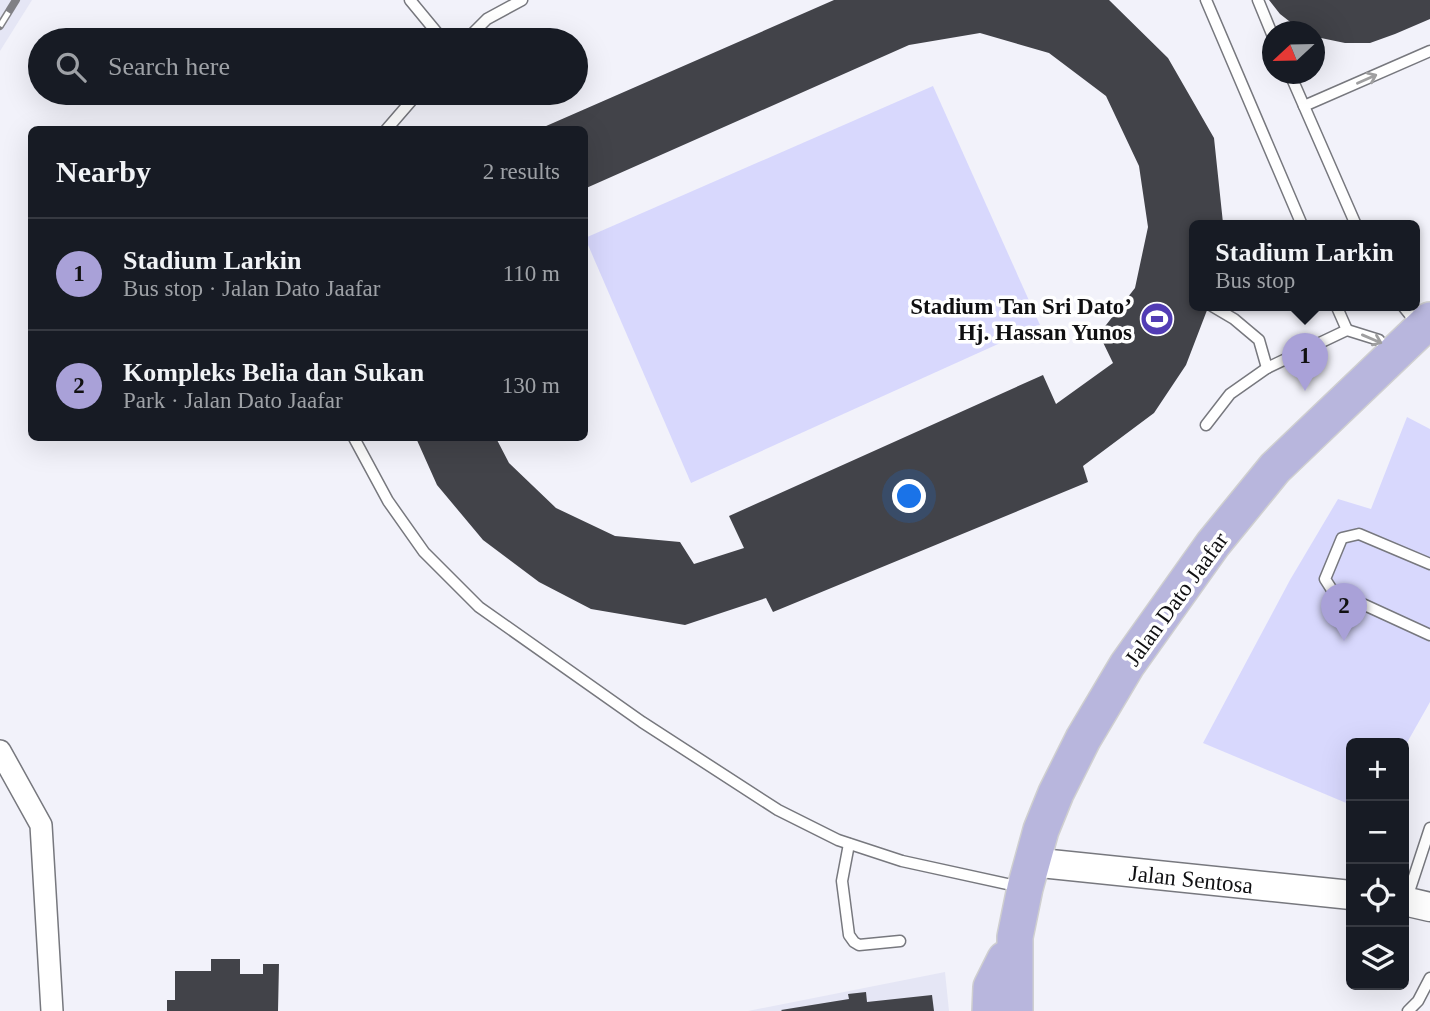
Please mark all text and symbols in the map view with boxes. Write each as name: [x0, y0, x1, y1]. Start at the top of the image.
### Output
north arrow: [1262, 21, 1325, 84]
search box: [28, 28, 588, 105]
icon: search: [52, 48, 90, 86]
text: Search here: [108, 52, 230, 81]
one-way arrow: [1356, 72, 1377, 85]
text: Nearby: [56, 155, 151, 188]
text: 2 results: [483, 159, 560, 184]
popup: [1189, 220, 1420, 311]
text: Stadium Larkin: [1215, 238, 1394, 267]
text: Stadium Larkin: [123, 246, 301, 275]
text: 1: [73, 261, 85, 286]
text: 110 m: [503, 261, 560, 286]
text: Bus stop: [1215, 268, 1295, 293]
text: Bus stop · Jalan Dato Jaafar: [123, 276, 380, 301]
place label: Stadium Tan Sri Dato’ Hj. Hassan Yunos: [910, 294, 1132, 345]
sports icon: Stadium Tan Sri Dato’ Hj. Hassan Yunos: [1138, 300, 1176, 338]
pin: 1: [1282, 333, 1328, 391]
one-way arrow: [1361, 333, 1382, 346]
text: Kompleks Belia dan Sukan: [123, 358, 424, 387]
text: 2: [73, 373, 85, 398]
text: 130 m: [502, 373, 560, 398]
text: Park · Jalan Dato Jaafar: [123, 388, 343, 413]
your location: [892, 479, 926, 513]
street label: Jalan Dato Jaafar: [1120, 528, 1233, 671]
pin: 2: [1321, 583, 1367, 641]
map controls: [1346, 738, 1409, 990]
button: +: [1346, 738, 1409, 801]
button: −: [1346, 801, 1409, 864]
street label: Jalan Sentosa: [1128, 861, 1254, 898]
button: locate: [1346, 864, 1409, 927]
button: layers: [1346, 927, 1409, 990]

